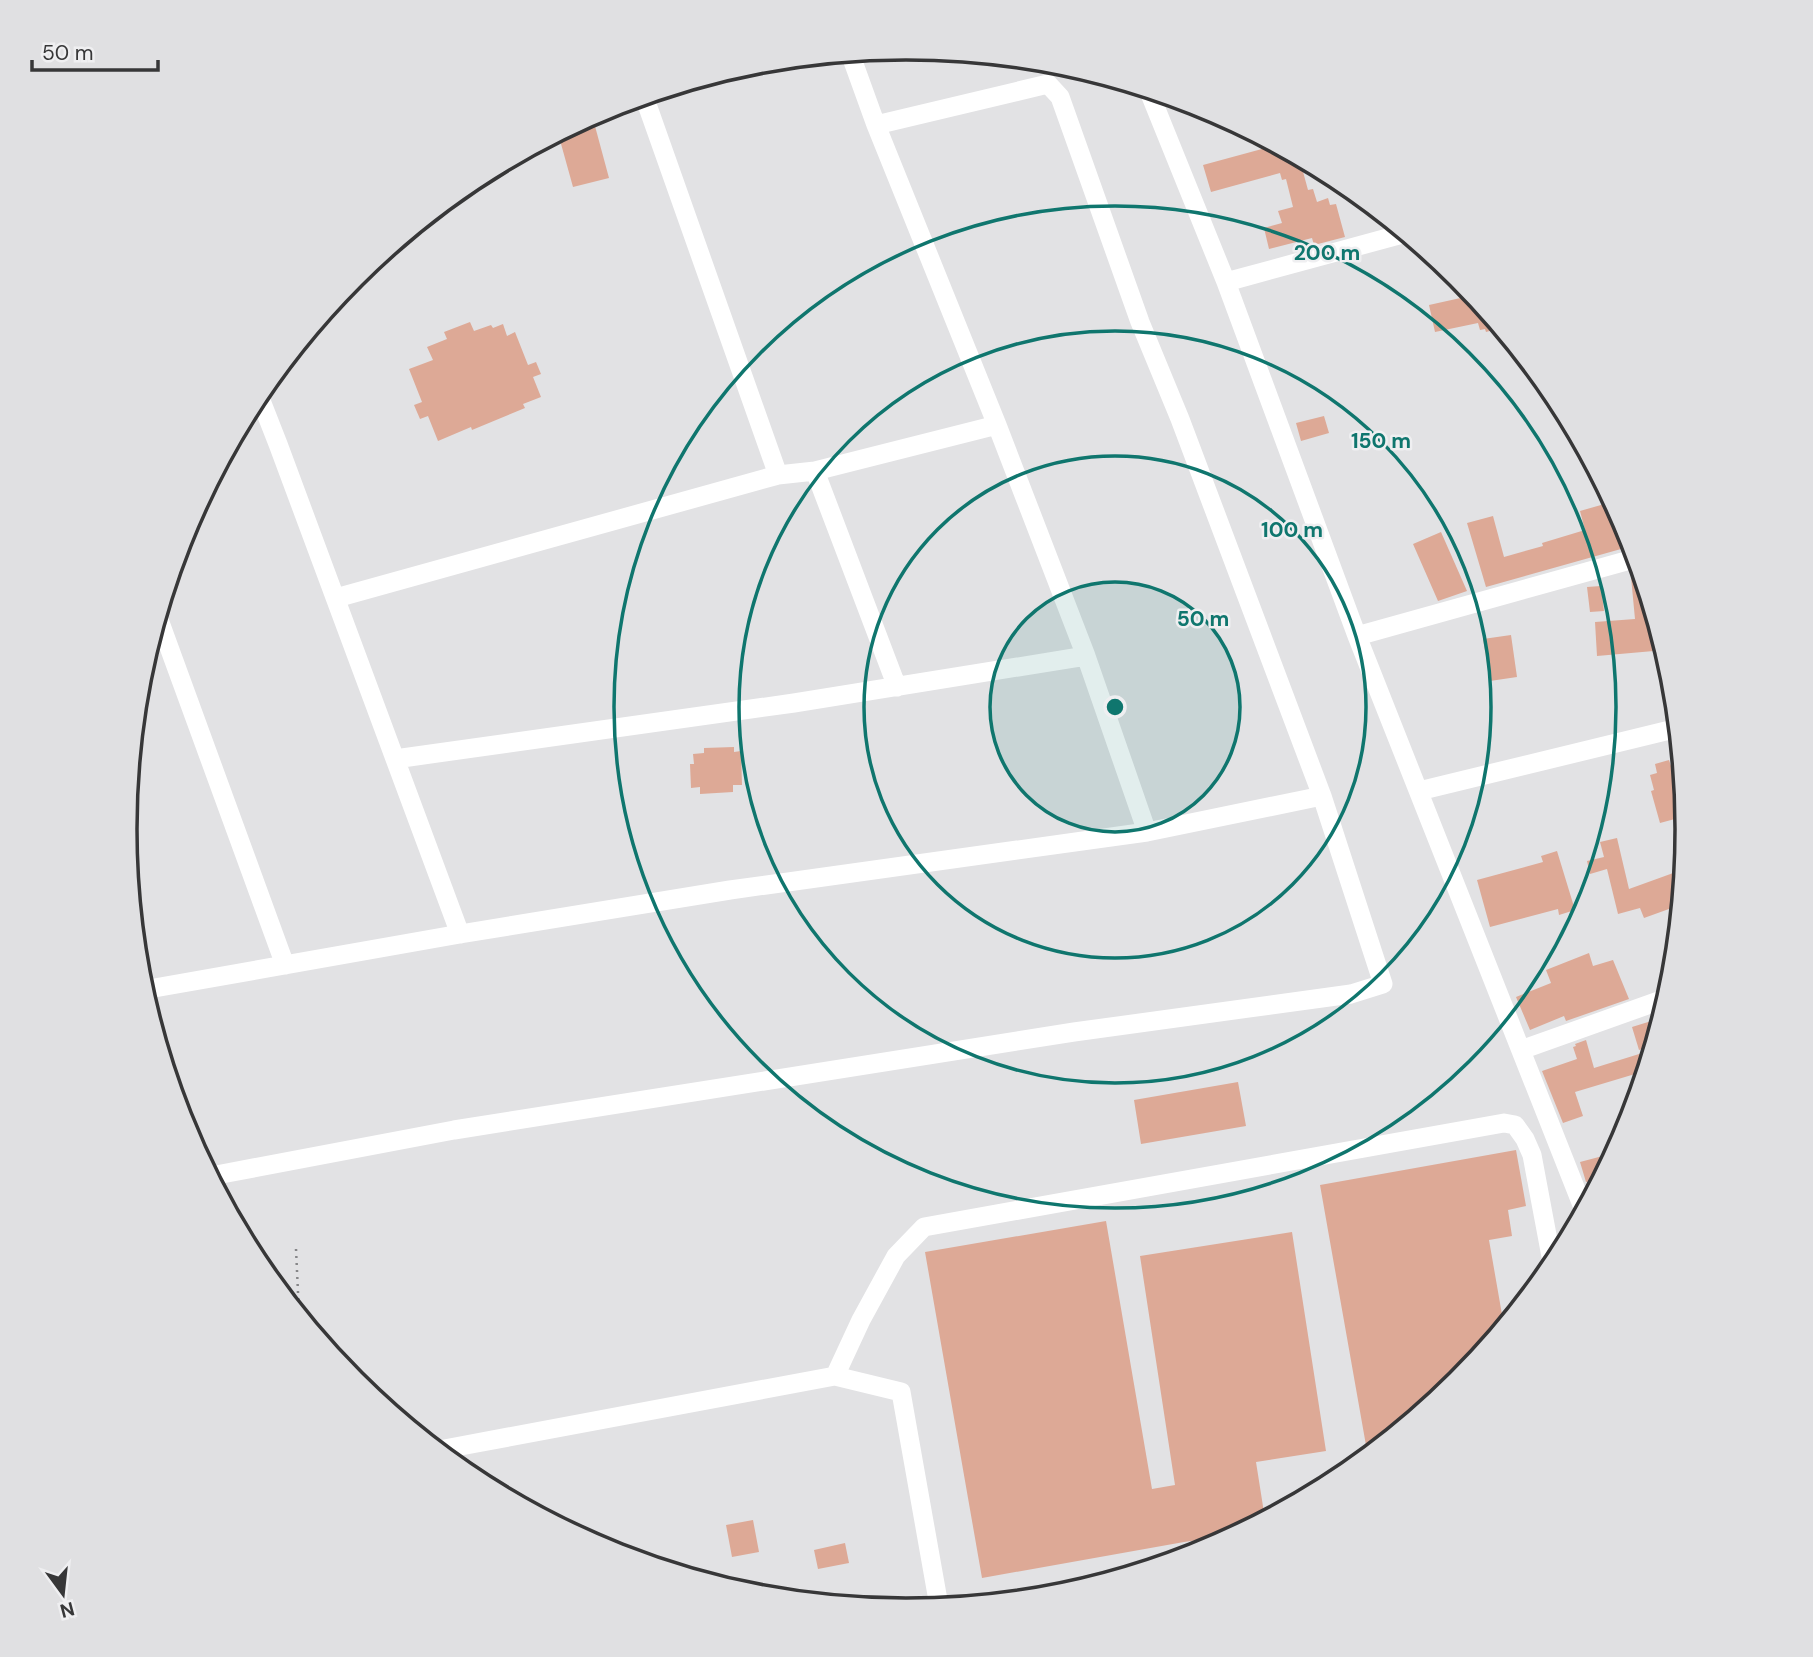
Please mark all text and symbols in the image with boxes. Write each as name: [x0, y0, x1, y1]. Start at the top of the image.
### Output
scale bar: [32, 28, 158, 72]
text: 50 m: [42, 39, 93, 67]
text: 200 m: [1294, 239, 1360, 267]
text: 150 m: [1351, 427, 1411, 455]
text: 100 m: [1261, 516, 1323, 544]
text: 50 m: [1177, 605, 1229, 633]
centre of rings: [1103, 695, 1127, 719]
north arrow: [28, 1559, 98, 1629]
text: N: [57, 1596, 77, 1624]

